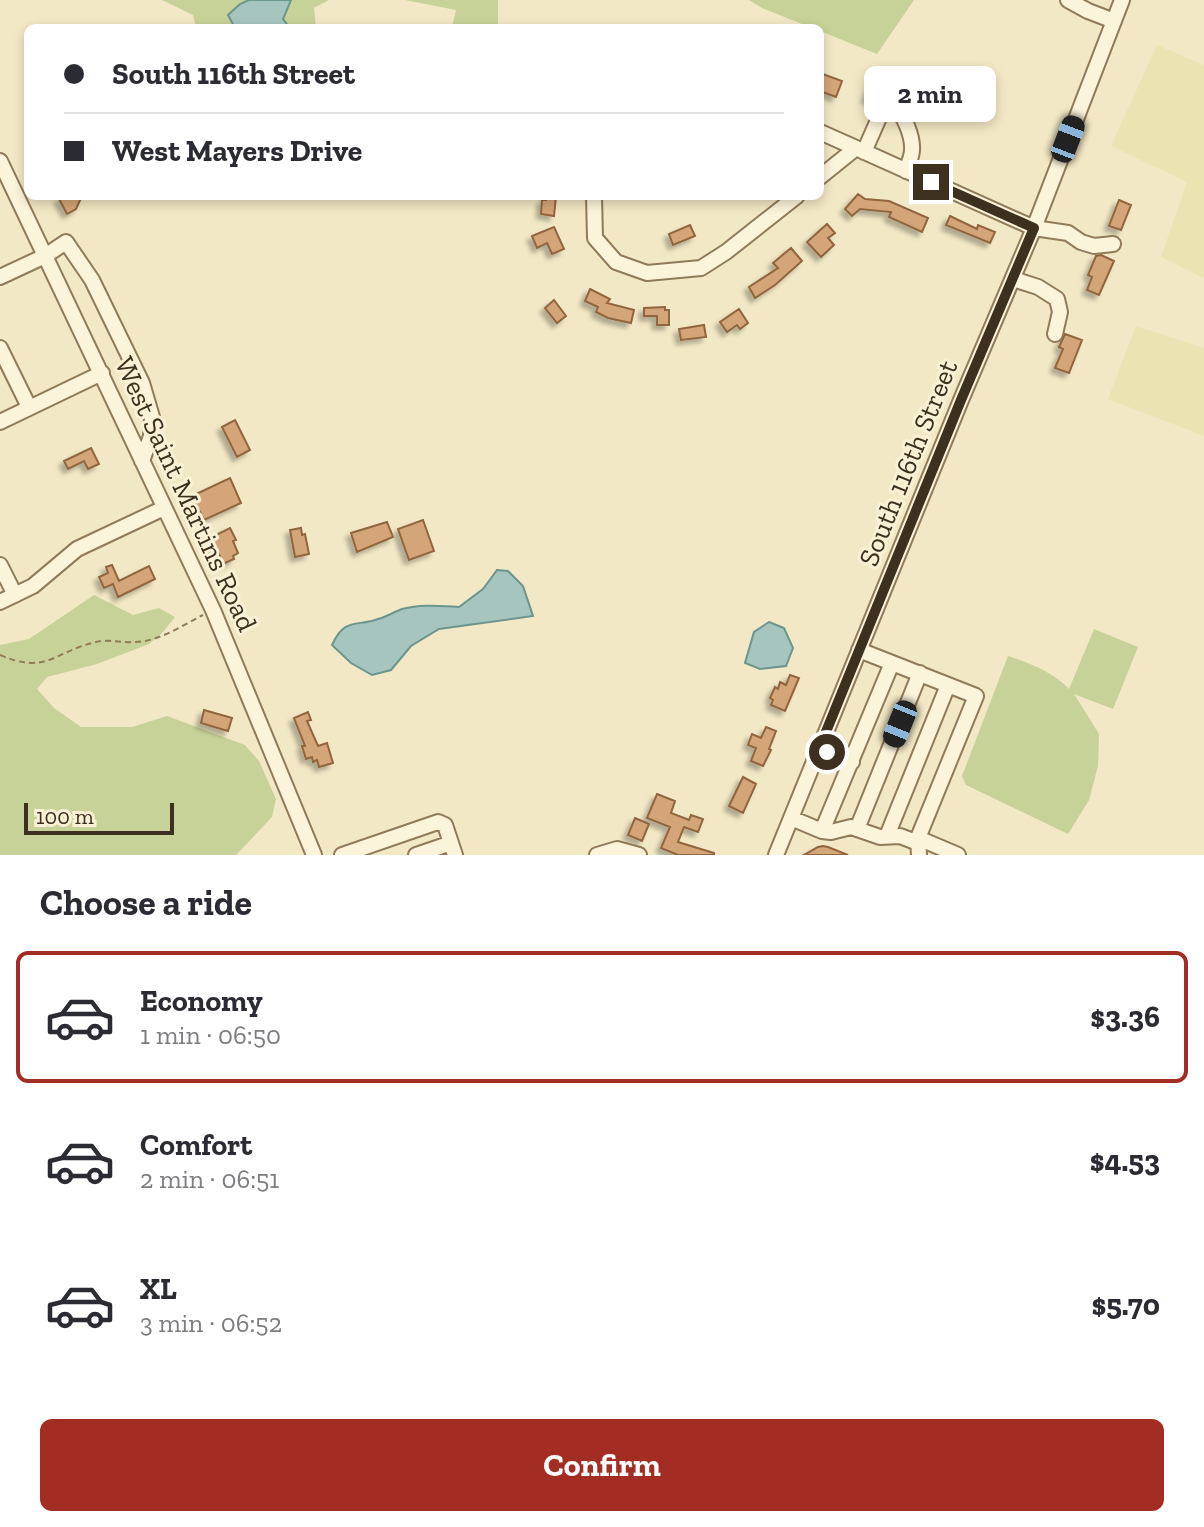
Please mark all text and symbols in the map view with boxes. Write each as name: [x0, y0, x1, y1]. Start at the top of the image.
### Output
text: South 116th Street: [112, 56, 355, 92]
callout: 2 min: [865, 66, 997, 122]
text: 2 min: [898, 78, 962, 110]
car: [1048, 112, 1088, 166]
text: West Mayers Drive: [112, 133, 362, 169]
route end: [913, 164, 949, 200]
street label: West Saint Martins Road: [108, 352, 264, 636]
street label: South 116th Street: [852, 354, 965, 571]
car: [880, 697, 920, 751]
route start: [809, 734, 845, 770]
scale bar: [24, 799, 174, 835]
text: 100 m: [36, 803, 94, 830]
text: Choose a ride: [40, 881, 252, 924]
icon: car: [44, 981, 116, 1053]
text: Economy: [140, 983, 263, 1019]
text: $3.36: [1090, 999, 1160, 1035]
text: 1 min · 06:50: [140, 1019, 281, 1051]
icon: car: [44, 1125, 116, 1197]
text: Comfort: [140, 1127, 252, 1163]
text: $4.53: [1090, 1143, 1160, 1179]
text: 2 min · 06:51: [140, 1163, 279, 1195]
icon: car: [44, 1269, 116, 1341]
text: XL: [140, 1271, 177, 1307]
text: $5.70: [1091, 1287, 1160, 1323]
text: 3 min · 06:52: [140, 1307, 282, 1339]
button: Confirm: [40, 1419, 1164, 1511]

